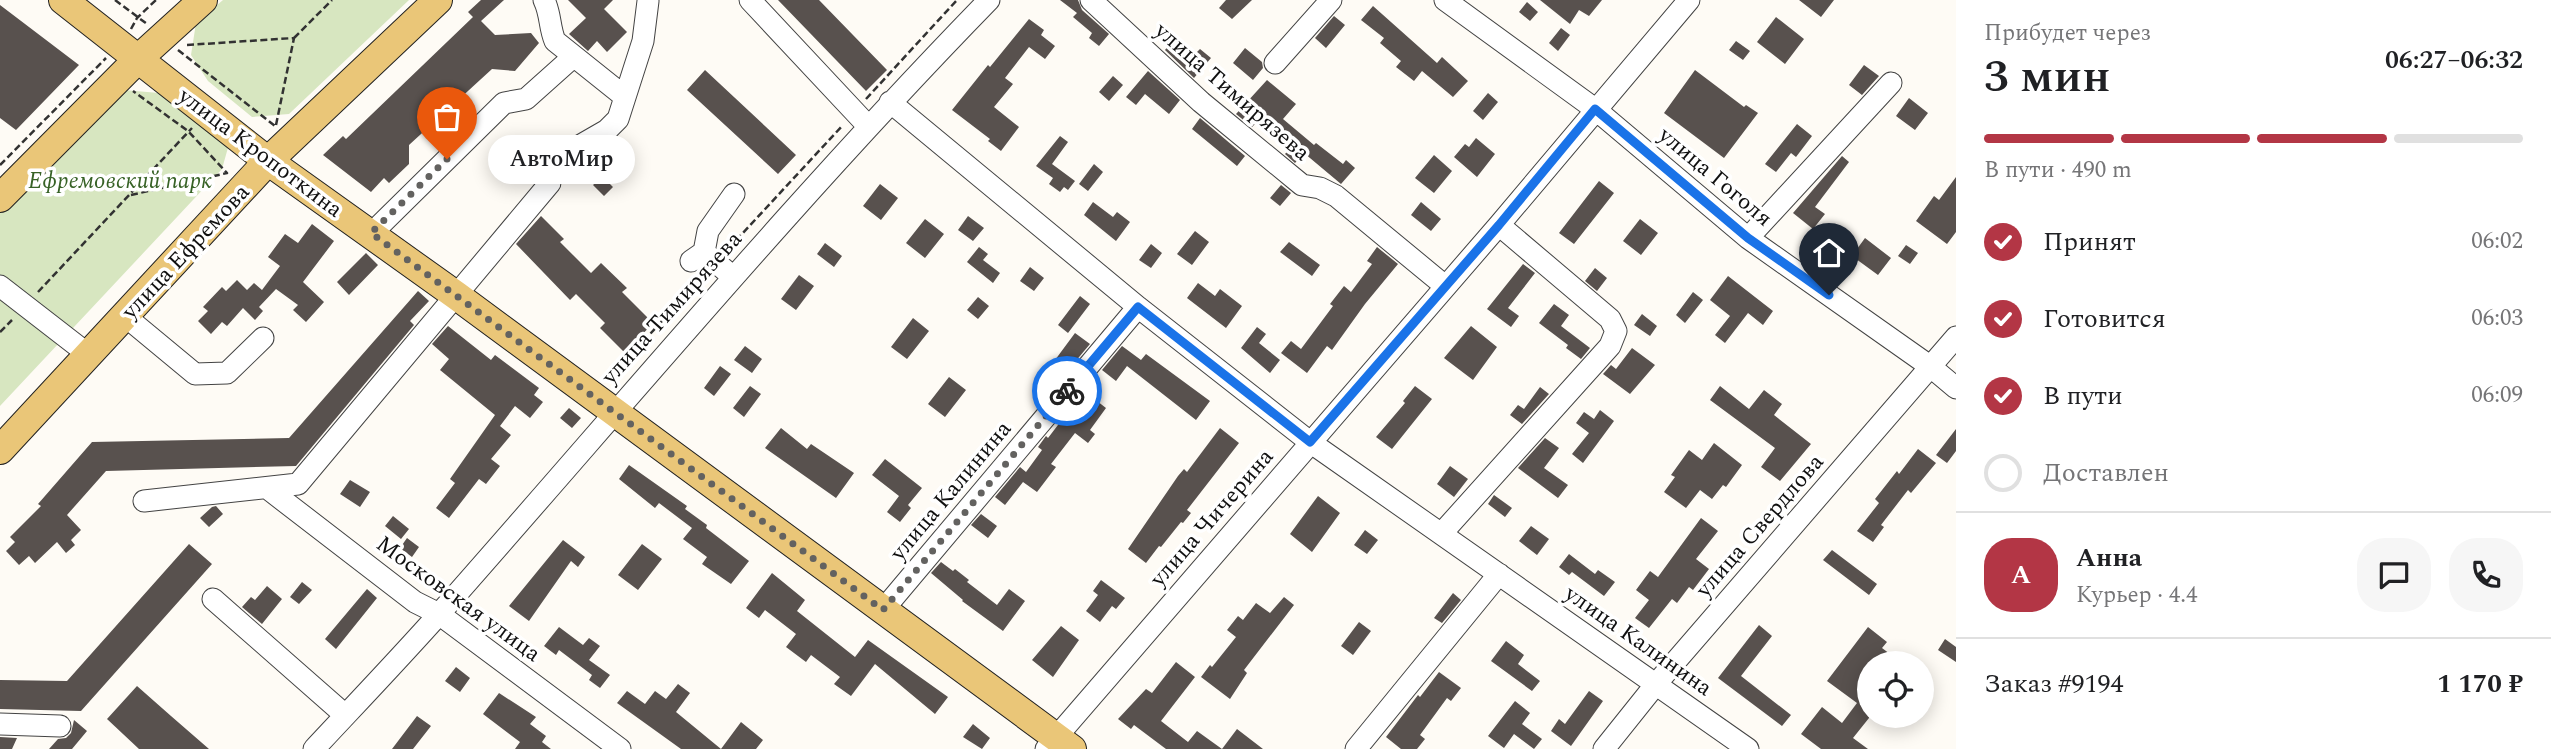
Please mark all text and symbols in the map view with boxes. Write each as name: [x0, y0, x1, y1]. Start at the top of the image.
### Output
street label: улица Тимирязева: [1146, 14, 1318, 170]
text: Прибудет через: [1984, 16, 2151, 51]
text: 06:27–06:32: [2385, 40, 2523, 80]
text: 3 мин: [1984, 42, 2110, 112]
street label: улица Кропоткина: [169, 79, 350, 227]
pin: [417, 87, 477, 159]
icon: bag: [428, 98, 466, 136]
street label: улица Гоголя: [1649, 118, 1780, 236]
callout: АвтоМир: [489, 134, 636, 184]
text: АвтоМир: [510, 142, 613, 177]
text: В пути · 490 m: [1984, 153, 2132, 188]
park label: Ефремовский парк: [28, 164, 212, 199]
street label: улица Ефремова: [113, 176, 258, 329]
text: Принят: [2043, 222, 2136, 262]
street label: улица Тимирязева: [593, 223, 751, 394]
pin: [1799, 223, 1859, 295]
icon: check: [1984, 223, 2022, 261]
text: 06:02: [2471, 224, 2523, 259]
icon: home: [1810, 234, 1848, 272]
text: Готовится: [2043, 299, 2166, 339]
icon: check: [1984, 300, 2022, 338]
text: 06:03: [2471, 301, 2523, 336]
courier: [1032, 356, 1102, 426]
icon: bike: [1048, 372, 1086, 410]
text: В пути: [2043, 376, 2123, 416]
icon: check: [1984, 377, 2022, 415]
text: 06:09: [2471, 378, 2523, 413]
street label: улица Калинина: [881, 413, 1020, 569]
street label: улица Чичерина: [1141, 441, 1282, 596]
street label: улица Свердлова: [1687, 446, 1833, 606]
text: Доставлен: [2043, 453, 2169, 493]
street label: Московская улица: [368, 527, 548, 671]
text: Анна: [2076, 538, 2142, 578]
button: chat: [2357, 538, 2431, 612]
button: phone: [2449, 538, 2523, 612]
text: А: [2011, 555, 2031, 595]
street label: улица Калинина: [1556, 577, 1719, 705]
text: Курьер · 4.4: [2076, 578, 2198, 613]
map controls: [1857, 651, 1934, 728]
button: locate: [1857, 651, 1934, 728]
text: Заказ #9194: [1984, 664, 2123, 704]
text: 1 170 ₽: [2437, 664, 2523, 704]

